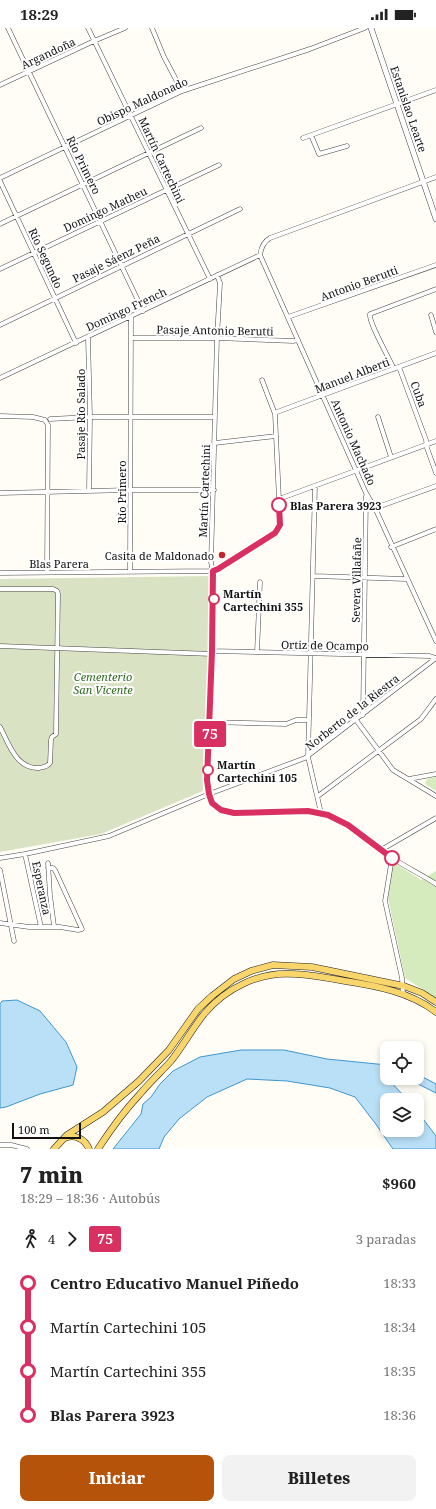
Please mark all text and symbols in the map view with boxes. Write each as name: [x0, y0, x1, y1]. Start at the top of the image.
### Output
text: 18:29: [20, 4, 58, 24]
street label: Argandoña: [18, 34, 78, 72]
street label: Estanislao Learte: [387, 64, 431, 154]
street label: Obispo Maldonado: [94, 73, 190, 129]
street label: Martín Cartechini: [135, 114, 189, 206]
street label: Río Primero: [63, 133, 105, 197]
street label: Domingo Matheu: [61, 183, 149, 235]
street label: Río Segundo: [25, 225, 67, 291]
street label: Pasaje Sáenz Peña: [70, 230, 162, 286]
street label: Antonio Berutti: [318, 262, 400, 304]
street label: Domingo French: [83, 284, 169, 334]
street label: Pasaje Antonio Berutti: [156, 321, 274, 339]
street label: Manuel Alberti: [312, 354, 392, 396]
street label: Pasaje Río Salado: [73, 369, 88, 459]
street label: Cuba: [407, 379, 431, 409]
street label: Antonio Machado: [328, 396, 380, 488]
street label: Martín Cartechini: [195, 444, 213, 538]
street label: Río Primero: [114, 460, 129, 524]
marker: Blas Parera 3923: [271, 497, 287, 513]
place label: Blas Parera 3923: [290, 498, 382, 513]
street label: Severa Villafañe: [348, 537, 364, 623]
place label: Casita de Maldonado: [105, 548, 214, 563]
marker: Casita de Maldonado: [217, 550, 227, 560]
street label: Blas Parera: [29, 556, 89, 571]
place label: Martín Cartechini 355: [223, 586, 303, 614]
marker: Martín Cartechini 355: [208, 593, 220, 605]
street label: Ortiz de Ocampo: [281, 637, 369, 653]
park label: Cementerio San Vicente: [73, 669, 133, 697]
street label: Norberto de la Riestra: [302, 671, 402, 753]
line badge: 75: [192, 721, 228, 747]
text: 75: [202, 724, 218, 743]
place label: Martín Cartechini 105: [217, 757, 297, 785]
marker: Martín Cartechini 105: [202, 764, 214, 776]
unlabelled marker: [384, 850, 400, 866]
street label: Esperanza: [29, 860, 55, 916]
map controls: [380, 1041, 424, 1137]
button: locate: [380, 1041, 424, 1085]
button: layers: [380, 1093, 424, 1137]
scale bar: [12, 1121, 81, 1140]
text: 100 m: [18, 1122, 50, 1137]
text: 7 min: [20, 1159, 83, 1189]
text: $960: [382, 1173, 416, 1193]
text: 18:29 – 18:36 · Autobús: [20, 1189, 160, 1207]
icon: walk: [20, 1228, 42, 1250]
icon: forward: [61, 1228, 83, 1250]
text: 75: [97, 1229, 113, 1248]
text: 4: [48, 1230, 55, 1248]
text: 3 paradas: [356, 1230, 416, 1248]
text: Centro Educativo Manuel Piñedo: [50, 1273, 299, 1293]
text: 18:33: [383, 1274, 416, 1292]
text: Martín Cartechini 105: [50, 1317, 207, 1337]
text: 18:34: [383, 1318, 416, 1336]
text: Martín Cartechini 355: [50, 1361, 207, 1381]
text: 18:35: [383, 1362, 416, 1380]
text: Blas Parera 3923: [50, 1405, 175, 1425]
text: 18:36: [383, 1406, 416, 1424]
button: Iniciar: [20, 1455, 214, 1501]
button: Billetes: [222, 1455, 416, 1501]

